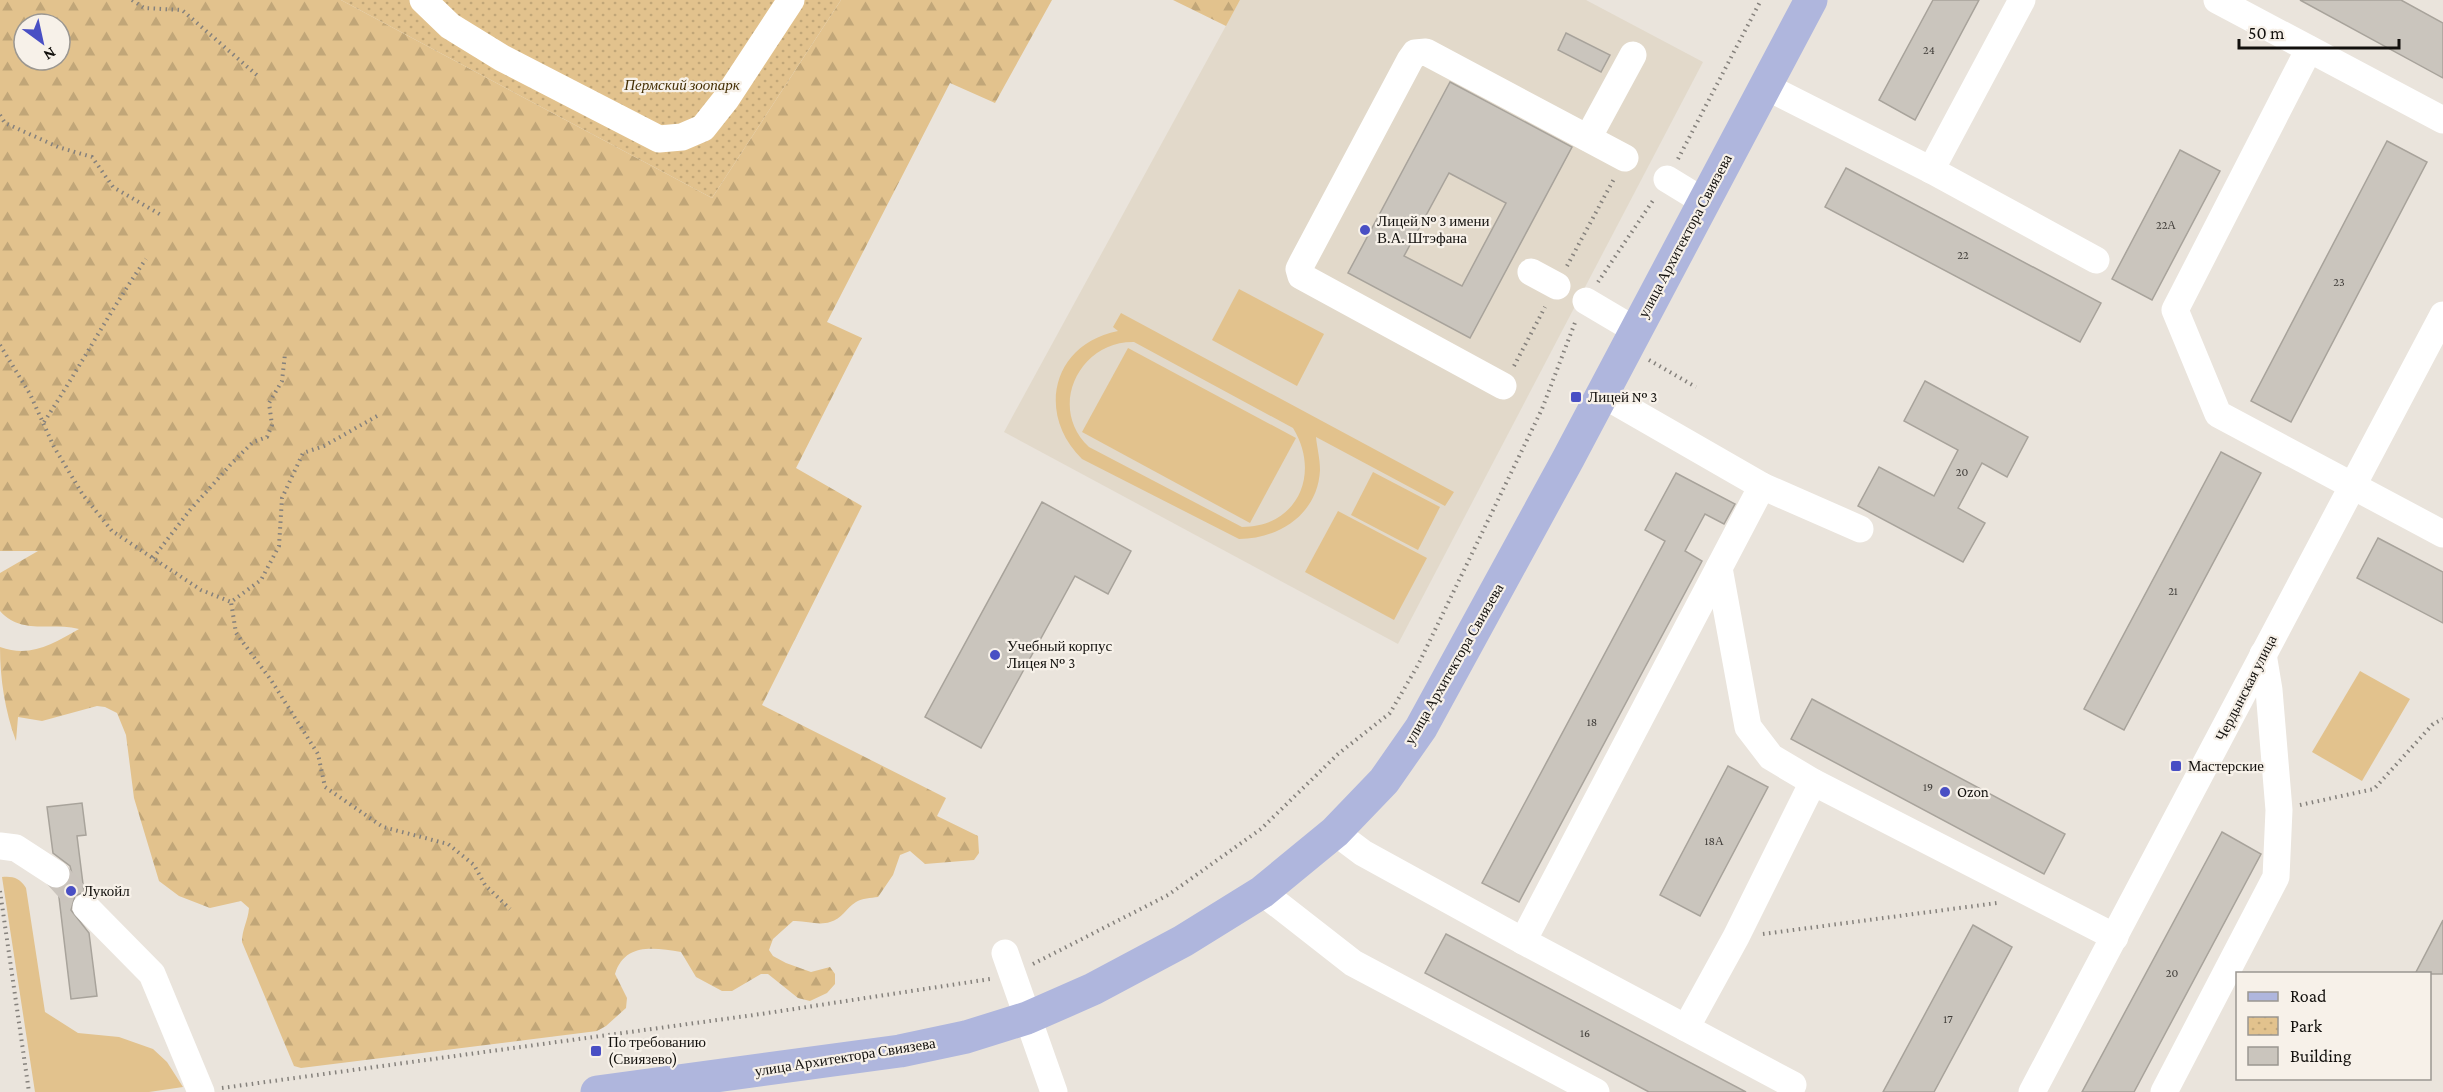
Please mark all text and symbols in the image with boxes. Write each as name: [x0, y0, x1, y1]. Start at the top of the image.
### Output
north arrow: [12, 12, 72, 72]
scale bar: [2239, 12, 2400, 50]
text: 50 m: [2248, 23, 2285, 43]
house number: 24: [1923, 43, 1935, 57]
text: N: [41, 44, 59, 64]
park label: Пермский зоопарк: [623, 77, 741, 93]
street label: улица Архитектора Свиязева: [1635, 151, 1735, 321]
place label: Лицей № 3 имени В.А. Штэфана: [1377, 213, 1489, 246]
house number: 22А: [2156, 218, 2176, 232]
marker: Лицей № 3 имени В.А. Штэфана: [1358, 223, 1372, 237]
house number: 22: [1957, 248, 1969, 262]
house number: 23: [2333, 275, 2345, 289]
place label: Лицей № 3: [1588, 389, 1657, 405]
marker: Лицей № 3: [1569, 390, 1583, 404]
house number: 20: [1956, 465, 1968, 479]
street label: улица Архитектора Свиязева: [1401, 580, 1507, 747]
house number: 21: [2168, 584, 2178, 598]
street label: Чердынская улица: [2212, 632, 2280, 744]
place label: Учебный корпус Лицея № 3: [1007, 638, 1112, 671]
marker: Учебный корпус Лицея № 3: [988, 648, 1002, 662]
house number: 18: [1587, 715, 1597, 729]
place label: Мастерские: [2188, 758, 2264, 774]
marker: Мастерские: [2169, 759, 2183, 773]
house number: 19: [1923, 780, 1933, 794]
place label: Ozon: [1957, 784, 1989, 800]
marker: Ozon: [1938, 785, 1952, 799]
house number: 18А: [1704, 834, 1724, 848]
place label: Лукойл: [83, 883, 130, 899]
marker: Лукойл: [64, 884, 78, 898]
house number: 20: [2166, 966, 2178, 980]
legend: [2236, 972, 2431, 1080]
text: Road: [2290, 986, 2327, 1006]
house number: 17: [1943, 1012, 1953, 1026]
text: Park: [2290, 1016, 2322, 1036]
house number: 16: [1580, 1026, 1590, 1040]
place label: По требованию (Свиязево): [608, 1034, 706, 1068]
street label: улица Архитектора Свиязева: [753, 1035, 937, 1079]
marker: По требованию (Свиязево): [589, 1044, 603, 1058]
text: Building: [2290, 1046, 2352, 1066]

